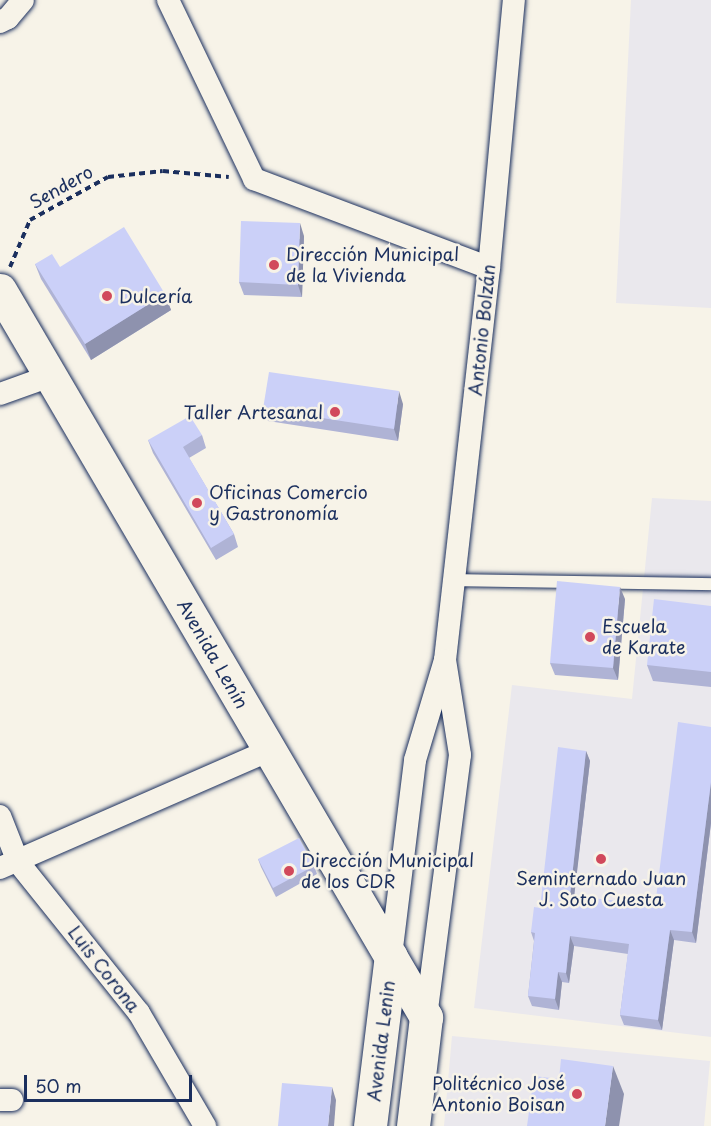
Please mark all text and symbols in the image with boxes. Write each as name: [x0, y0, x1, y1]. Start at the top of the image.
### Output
street label: Sendero: [25, 161, 97, 213]
place label: Dirección Municipal de la Vivienda: [286, 244, 460, 286]
marker: Dirección Municipal de la Vivienda: [267, 258, 281, 272]
street label: Antonio Bolzán: [464, 263, 500, 397]
place label: Dulcería: [119, 285, 192, 307]
marker: Dulcería: [100, 289, 114, 303]
place label: Taller Artesanal: [183, 401, 323, 423]
marker: Taller Artesanal: [328, 405, 342, 419]
place label: Oficinas Comercio y Gastronomía: [209, 482, 369, 524]
marker: Oficinas Comercio y Gastronomía: [190, 496, 204, 510]
street label: Avenida Lenín: [173, 596, 253, 712]
place label: Escuela de Karate: [602, 616, 686, 658]
marker: Escuela de Karate: [583, 630, 597, 644]
place label: Dirección Municipal de los CDR: [301, 850, 475, 892]
marker: Seminternado Juan J. Soto Cuesta: [594, 852, 608, 866]
marker: Dirección Municipal de los CDR: [282, 864, 296, 878]
place label: Seminternado Juan J. Soto Cuesta: [516, 868, 686, 910]
street label: Luis Corona: [64, 922, 144, 1016]
street label: Avenida Lenin: [363, 980, 399, 1102]
scale bar: [27, 1063, 195, 1101]
text: 50 m: [35, 1072, 82, 1099]
place label: Politécnico José Antonio Boisan: [431, 1073, 565, 1116]
marker: Politécnico José Antonio Boisan: [570, 1087, 584, 1101]

